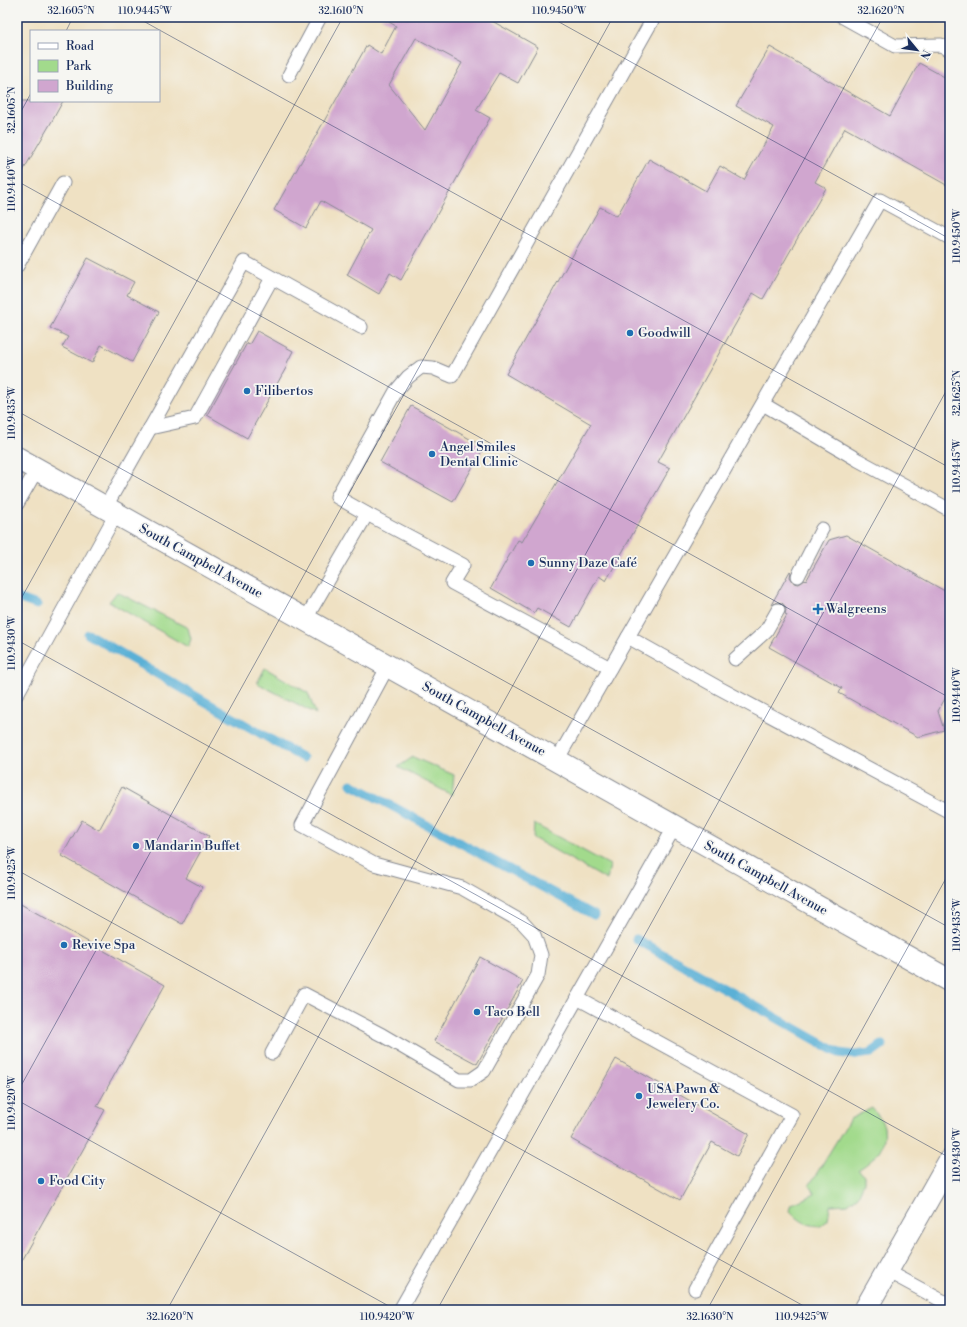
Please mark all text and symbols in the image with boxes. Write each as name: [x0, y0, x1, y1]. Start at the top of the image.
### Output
text: 32.1605°N: [48, 5, 95, 17]
text: 110.9445°W: [118, 5, 173, 17]
text: 32.1610°N: [318, 5, 364, 17]
text: 110.9450°W: [532, 5, 587, 17]
text: 32.1620°N: [857, 5, 905, 17]
legend: [30, 30, 160, 102]
north arrow: [897, 30, 937, 70]
text: Road: [66, 39, 94, 54]
text: N: [916, 47, 933, 62]
text: Park: [66, 59, 92, 74]
text: Building: [65, 79, 114, 94]
text: 32.1605°N: [6, 86, 18, 133]
text: 110.9440°W: [6, 156, 18, 211]
text: 110.9450°W: [951, 208, 963, 263]
place label: Goodwill: [638, 325, 691, 341]
marker: Goodwill: [625, 328, 635, 338]
text: 32.1625°N: [951, 369, 963, 416]
place label: Filibertos: [255, 383, 314, 399]
text: 110.9435°W: [6, 385, 18, 440]
marker: Filibertos: [242, 386, 252, 396]
text: 110.9445°W: [951, 438, 963, 493]
place label: Angel Smiles Dental Clinic: [439, 439, 518, 470]
marker: Angel Smiles Dental Clinic: [427, 449, 437, 459]
street label: South Campbell Avenue: [136, 520, 266, 602]
place label: Sunny Daze Café: [539, 555, 637, 571]
marker: Sunny Daze Café: [526, 558, 536, 568]
place label: Walgreens: [825, 601, 887, 617]
marker: Walgreens: [813, 604, 823, 614]
text: 110.9430°W: [6, 615, 18, 670]
text: 110.9440°W: [951, 667, 963, 722]
street label: South Campbell Avenue: [419, 678, 549, 760]
street label: South Campbell Avenue: [701, 837, 831, 919]
place label: Mandarin Buffet: [144, 838, 241, 854]
marker: Mandarin Buffet: [131, 841, 141, 851]
text: 110.9425°W: [6, 845, 18, 900]
text: 110.9435°W: [951, 897, 963, 952]
place label: Revive Spa: [72, 937, 136, 953]
marker: Revive Spa: [59, 940, 69, 950]
place label: Taco Bell: [485, 1004, 540, 1020]
marker: Taco Bell: [472, 1007, 482, 1017]
text: 110.9420°W: [6, 1075, 18, 1130]
place label: USA Pawn & Jewelery Co.: [646, 1081, 720, 1112]
marker: USA Pawn & Jewelery Co.: [634, 1091, 644, 1101]
text: 110.9430°W: [951, 1127, 963, 1182]
place label: Food City: [49, 1173, 106, 1189]
marker: Food City: [36, 1176, 46, 1186]
text: 32.1620°N: [146, 1311, 194, 1323]
text: 110.9420°W: [360, 1311, 415, 1323]
text: 32.1630°N: [687, 1311, 734, 1323]
text: 110.9425°W: [775, 1311, 830, 1323]

